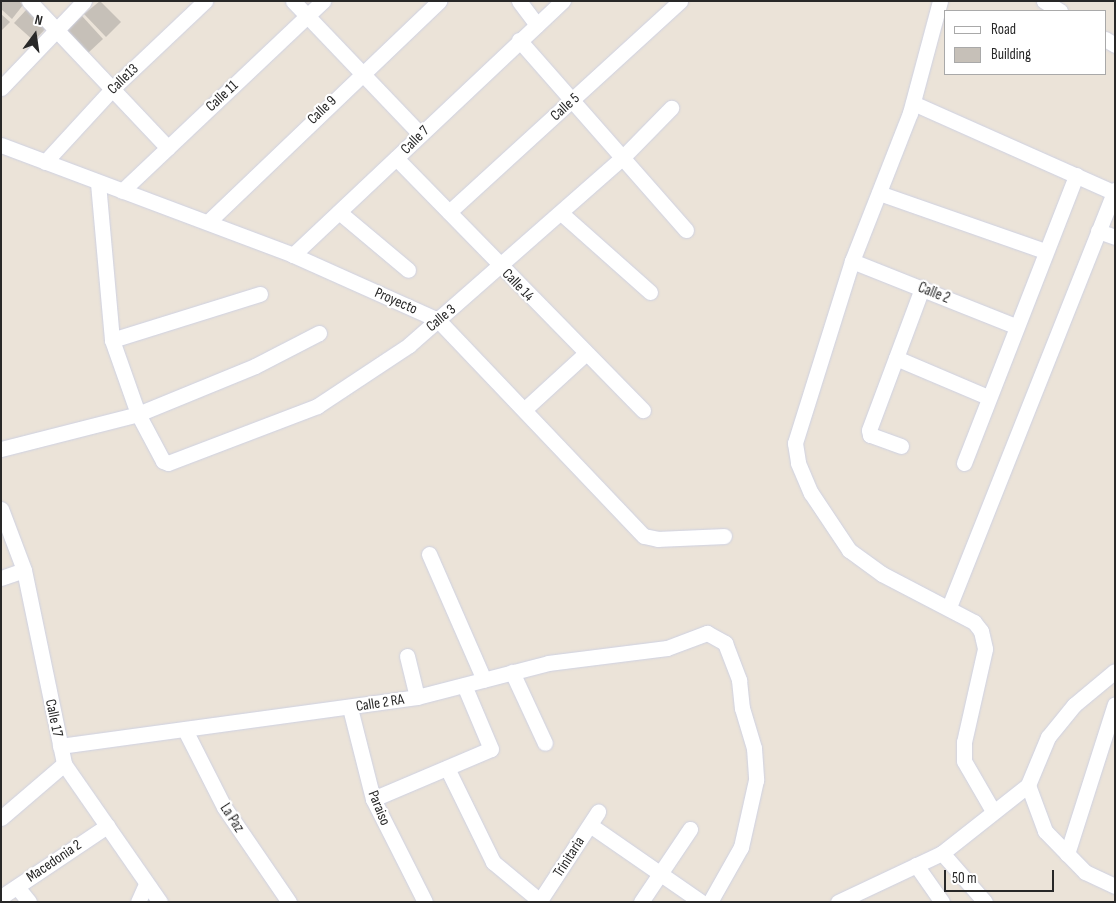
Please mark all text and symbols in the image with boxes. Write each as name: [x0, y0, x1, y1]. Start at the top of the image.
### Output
north arrow: [10, 10, 60, 60]
legend: [944, 10, 1106, 75]
text: N: [33, 11, 44, 29]
text: Road: [991, 20, 1016, 39]
text: Building: [991, 45, 1031, 64]
street label: Calle13: [104, 60, 142, 98]
street label: Calle 11: [202, 77, 242, 115]
street label: Calle 5: [547, 89, 583, 125]
street label: Calle 9: [304, 92, 340, 128]
street label: Calle 7: [397, 122, 433, 158]
street label: Calle 14: [498, 265, 538, 305]
street label: Calle 2: [915, 278, 953, 308]
street label: Proyecto: [372, 284, 420, 318]
street label: Calle 3: [423, 300, 459, 336]
street label: Calle 2 RA: [355, 690, 405, 716]
street label: Calle 17: [41, 698, 67, 738]
street label: Paraiso: [364, 788, 394, 828]
street label: La Paz: [216, 800, 248, 836]
street label: Trinitaria: [549, 833, 589, 881]
street label: Macedonia 2: [23, 836, 85, 886]
scale bar: [946, 860, 1056, 892]
text: 50 m: [952, 869, 977, 888]

